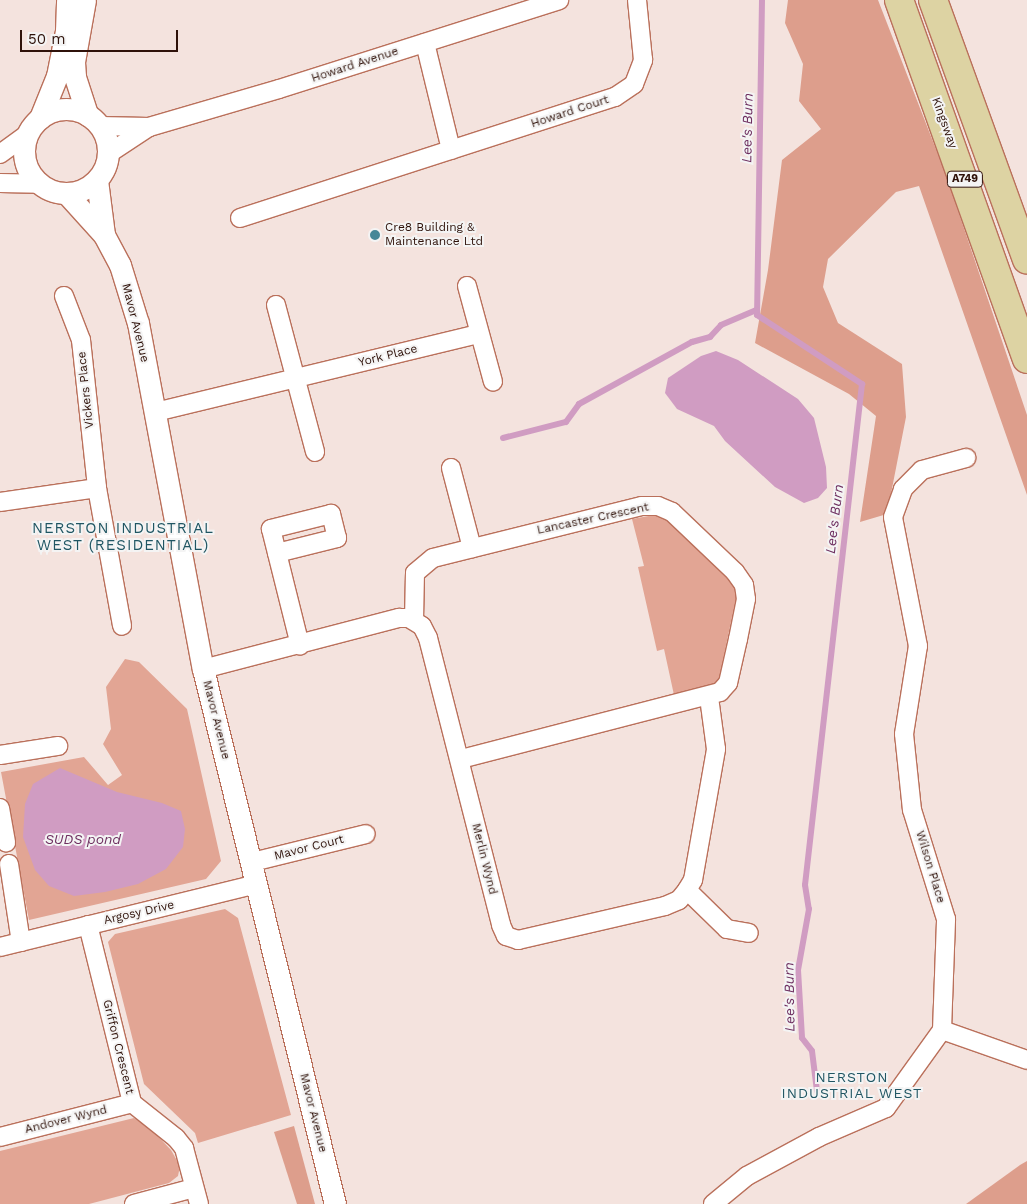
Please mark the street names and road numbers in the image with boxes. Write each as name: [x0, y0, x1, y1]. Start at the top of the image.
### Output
street label: Howard Avenue: [309, 44, 401, 86]
street label: Howard Court: [529, 93, 611, 131]
street label: Kingsway: [928, 95, 960, 151]
road number: A749: [946, 170, 984, 188]
street label: Mavor Avenue: [118, 282, 152, 364]
street label: York Place: [357, 342, 419, 370]
street label: Vickers Place: [75, 351, 97, 429]
street label: Lancaster Crescent: [536, 500, 650, 538]
street label: Mavor Avenue: [199, 679, 233, 761]
street label: Merlin Wynd: [468, 822, 500, 896]
street label: Wilson Place: [912, 829, 948, 905]
street label: Mavor Court: [273, 832, 345, 864]
street label: Argosy Drive: [102, 898, 176, 928]
street label: Griffon Crescent: [99, 998, 137, 1096]
street label: Mavor Avenue: [296, 1072, 330, 1154]
street label: Andover Wynd: [23, 1103, 109, 1137]

